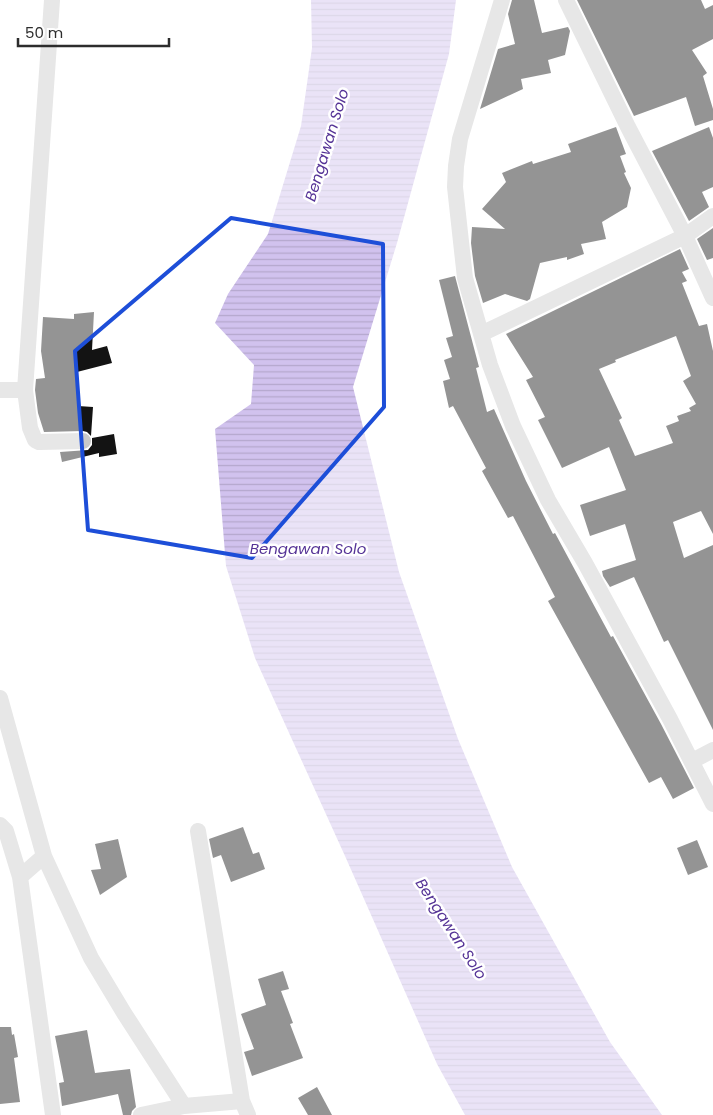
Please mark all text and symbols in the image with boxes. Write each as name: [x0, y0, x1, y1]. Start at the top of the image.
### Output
scale bar: [18, 15, 169, 47]
text: 50 m: [25, 22, 63, 43]
water label: Bengawan Solo: [299, 86, 354, 204]
water label: Bengawan Solo: [250, 538, 366, 559]
water label: Bengawan Solo: [411, 874, 492, 983]

